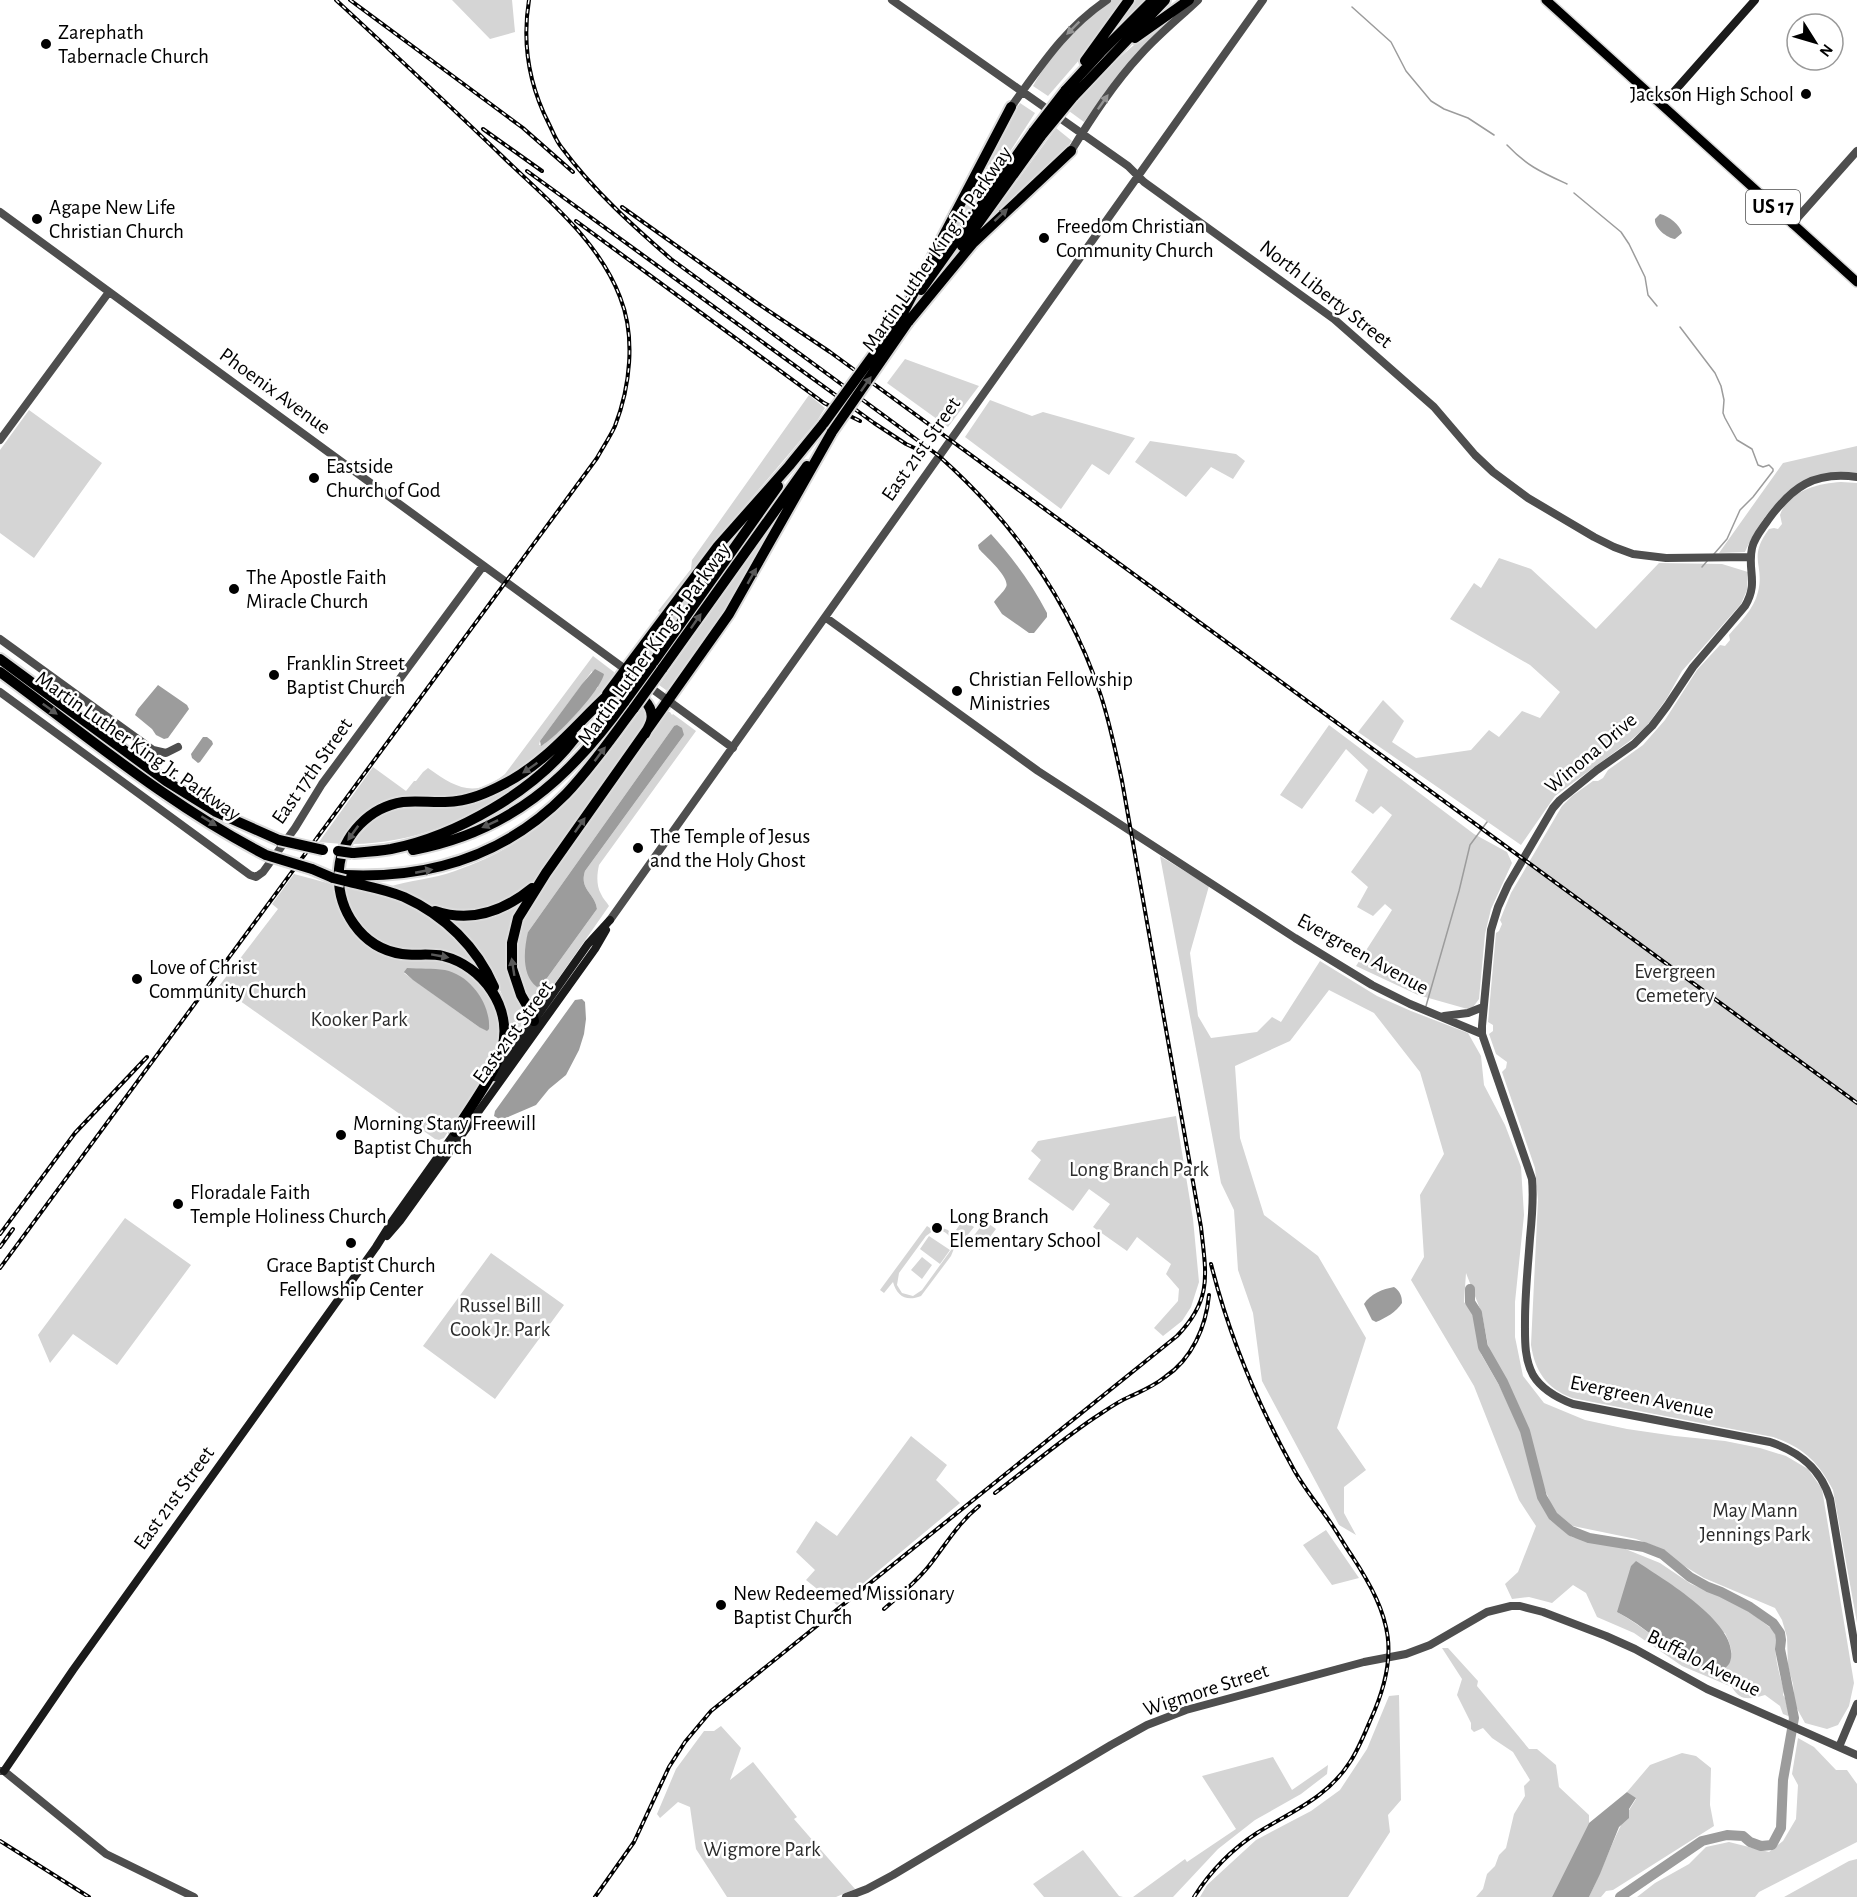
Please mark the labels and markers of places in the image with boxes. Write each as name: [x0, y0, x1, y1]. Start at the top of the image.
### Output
place label: Zarephath Tabernacle Church: [58, 22, 209, 67]
marker: Zarephath Tabernacle Church: [39, 37, 53, 51]
place label: Jackson High School: [1630, 84, 1794, 105]
marker: Jackson High School: [1799, 87, 1813, 101]
place label: Agape New Life Christian Church: [49, 197, 184, 242]
marker: Agape New Life Christian Church: [30, 212, 44, 226]
place label: Freedom Christian Community Church: [1056, 216, 1214, 261]
marker: Freedom Christian Community Church: [1037, 231, 1051, 245]
place label: Eastside Church of God: [326, 456, 441, 501]
marker: Eastside Church of God: [307, 471, 321, 485]
place label: The Apostle Faith Miracle Church: [246, 567, 387, 612]
marker: The Apostle Faith Miracle Church: [227, 582, 241, 596]
place label: Franklin Street Baptist Church: [286, 653, 406, 698]
marker: Franklin Street Baptist Church: [267, 668, 281, 682]
place label: Christian Fellowship Ministries: [969, 669, 1133, 714]
marker: Christian Fellowship Ministries: [950, 684, 964, 698]
place label: The Temple of Jesus and the Holy Ghost: [650, 826, 810, 871]
marker: The Temple of Jesus and the Holy Ghost: [631, 841, 645, 855]
place label: Love of Christ Community Church: [149, 957, 307, 1002]
marker: Love of Christ Community Church: [130, 972, 144, 986]
place label: Morning Stary Freewill Baptist Church: [353, 1113, 536, 1158]
marker: Morning Stary Freewill Baptist Church: [334, 1128, 348, 1142]
place label: Floradale Faith Temple Holiness Church: [190, 1182, 387, 1227]
marker: Floradale Faith Temple Holiness Church: [171, 1197, 185, 1211]
place label: Long Branch Elementary School: [949, 1206, 1101, 1251]
marker: Long Branch Elementary School: [930, 1221, 944, 1235]
marker: Grace Baptist Church Fellowship Center: [344, 1236, 358, 1250]
place label: Grace Baptist Church Fellowship Center: [266, 1255, 436, 1300]
place label: New Redeemed Missionary Baptist Church: [733, 1583, 955, 1628]
marker: New Redeemed Missionary Baptist Church: [714, 1598, 728, 1612]

